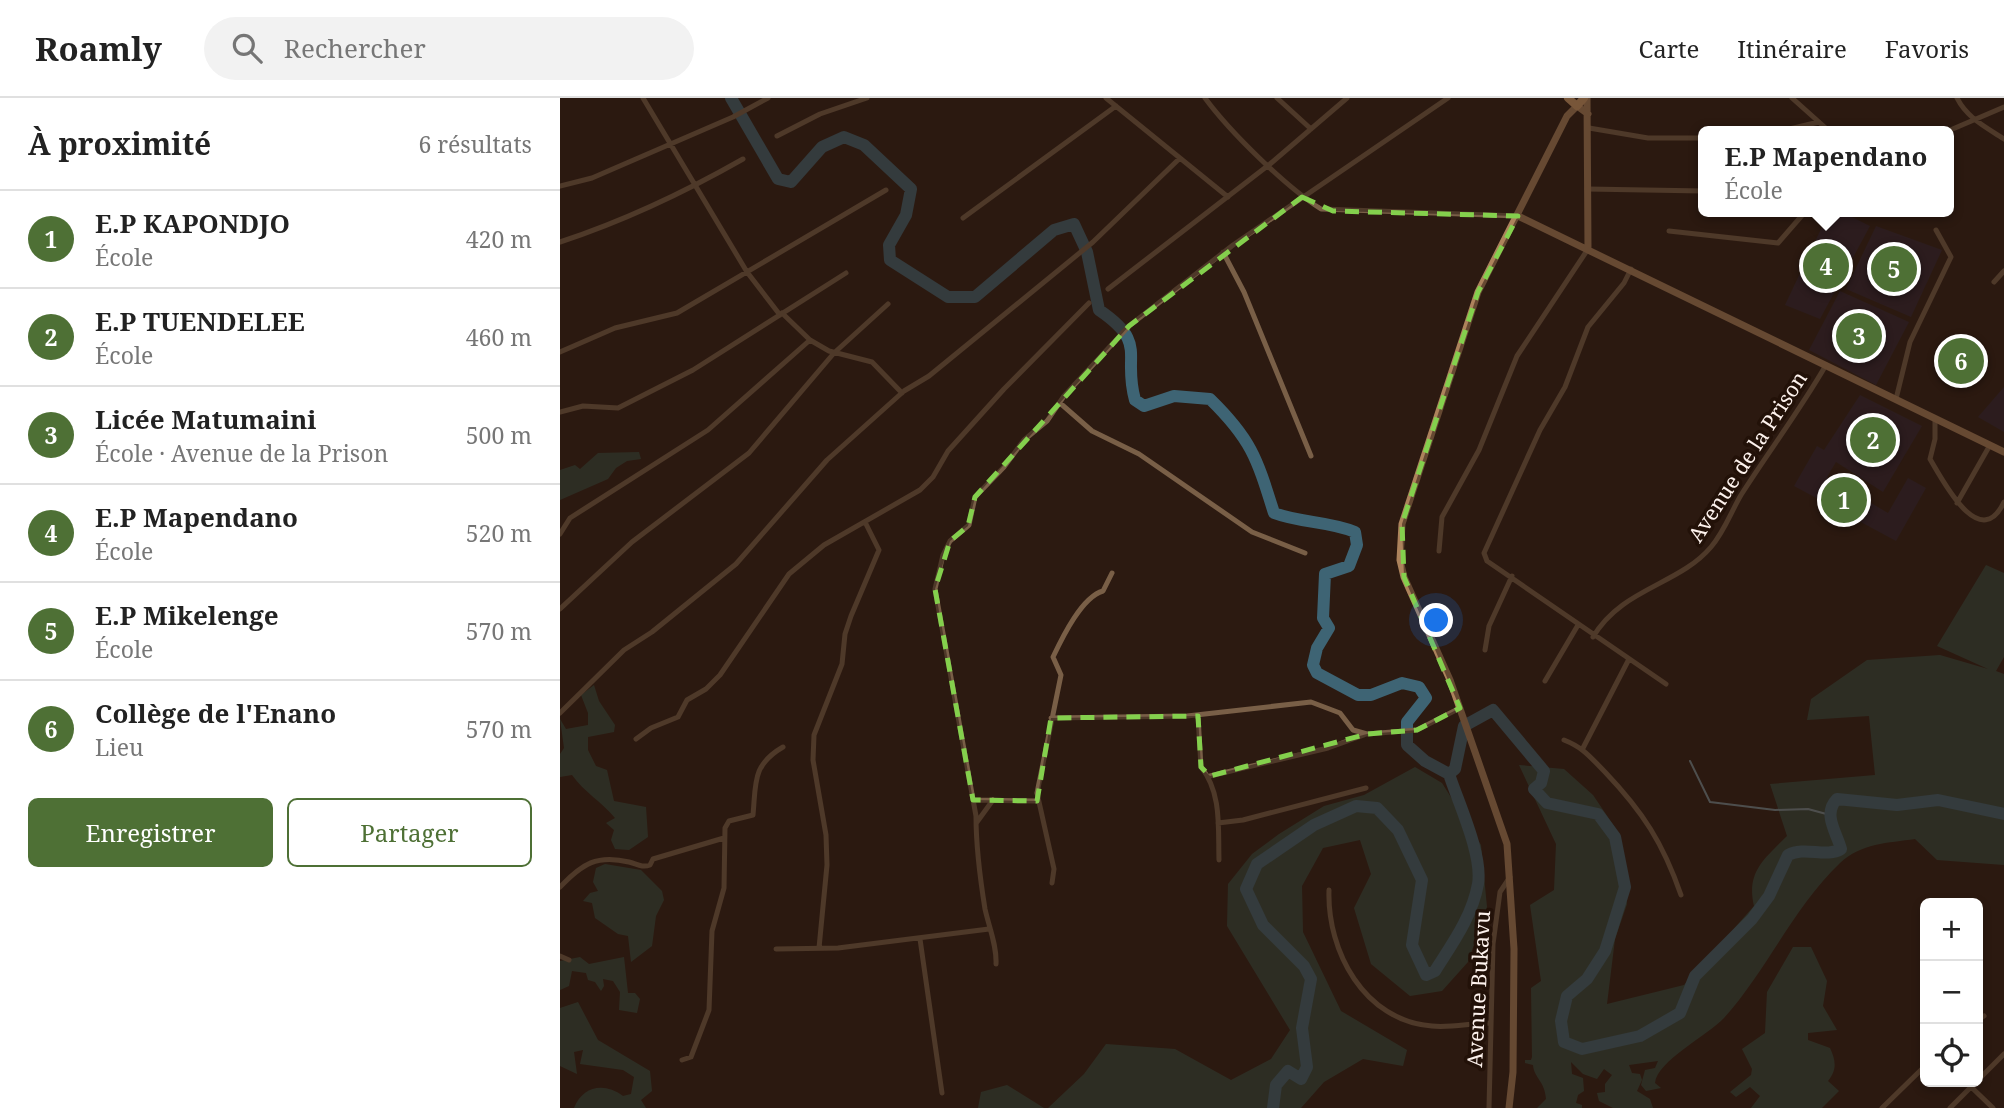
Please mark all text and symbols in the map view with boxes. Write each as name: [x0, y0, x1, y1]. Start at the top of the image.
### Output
search box: [204, 17, 694, 80]
text: Roamly: [35, 26, 162, 71]
icon: search: [228, 29, 266, 67]
text: Rechercher: [284, 30, 426, 66]
text: Carte: [1638, 32, 1699, 65]
text: Itinéraire: [1737, 32, 1847, 65]
text: Favoris: [1885, 32, 1969, 65]
text: À proximité: [28, 123, 211, 164]
popup: [1698, 126, 1954, 217]
text: 6 résultats: [418, 128, 532, 160]
text: E.P Mapendano: [1724, 138, 1928, 174]
text: École: [1724, 174, 1783, 206]
text: E.P KAPONDJO: [95, 205, 290, 241]
text: 1: [45, 223, 58, 255]
text: 420 m: [466, 223, 532, 255]
pin: 4: [1803, 240, 1849, 292]
text: École: [95, 241, 153, 273]
pin: 5: [1871, 243, 1917, 295]
text: E.P TUENDELEE: [95, 303, 305, 339]
pin: 3: [1836, 310, 1882, 362]
text: 2: [45, 321, 58, 353]
text: 460 m: [466, 321, 532, 353]
pin: 6: [1938, 335, 1984, 387]
text: École: [95, 339, 153, 371]
street label: Avenue de la Prison: [1681, 366, 1813, 547]
text: Licée Matumaini: [95, 401, 316, 437]
pin: 2: [1850, 414, 1896, 466]
text: 3: [45, 419, 58, 451]
text: 500 m: [466, 419, 532, 451]
text: École · Avenue de la Prison: [95, 437, 388, 469]
pin: 1: [1821, 474, 1867, 526]
text: E.P Mapendano: [95, 499, 298, 535]
text: 4: [45, 517, 58, 549]
text: 520 m: [466, 517, 532, 549]
text: École: [95, 535, 153, 567]
text: E.P Mikelenge: [95, 597, 279, 633]
your location: [1419, 603, 1453, 637]
text: 5: [45, 615, 58, 647]
text: 570 m: [466, 615, 532, 647]
text: École: [95, 633, 153, 665]
text: Collège de l'Enano: [95, 695, 336, 731]
text: 6: [45, 713, 58, 745]
text: 570 m: [466, 713, 532, 745]
text: Lieu: [95, 731, 144, 763]
button: Enregistrer: [28, 798, 273, 867]
button: Partager: [287, 798, 532, 867]
map controls: [1920, 898, 1983, 1087]
button: +: [1920, 898, 1983, 961]
street label: Avenue Bukavu: [1460, 910, 1496, 1068]
button: −: [1920, 961, 1983, 1024]
button: locate: [1920, 1024, 1983, 1087]

